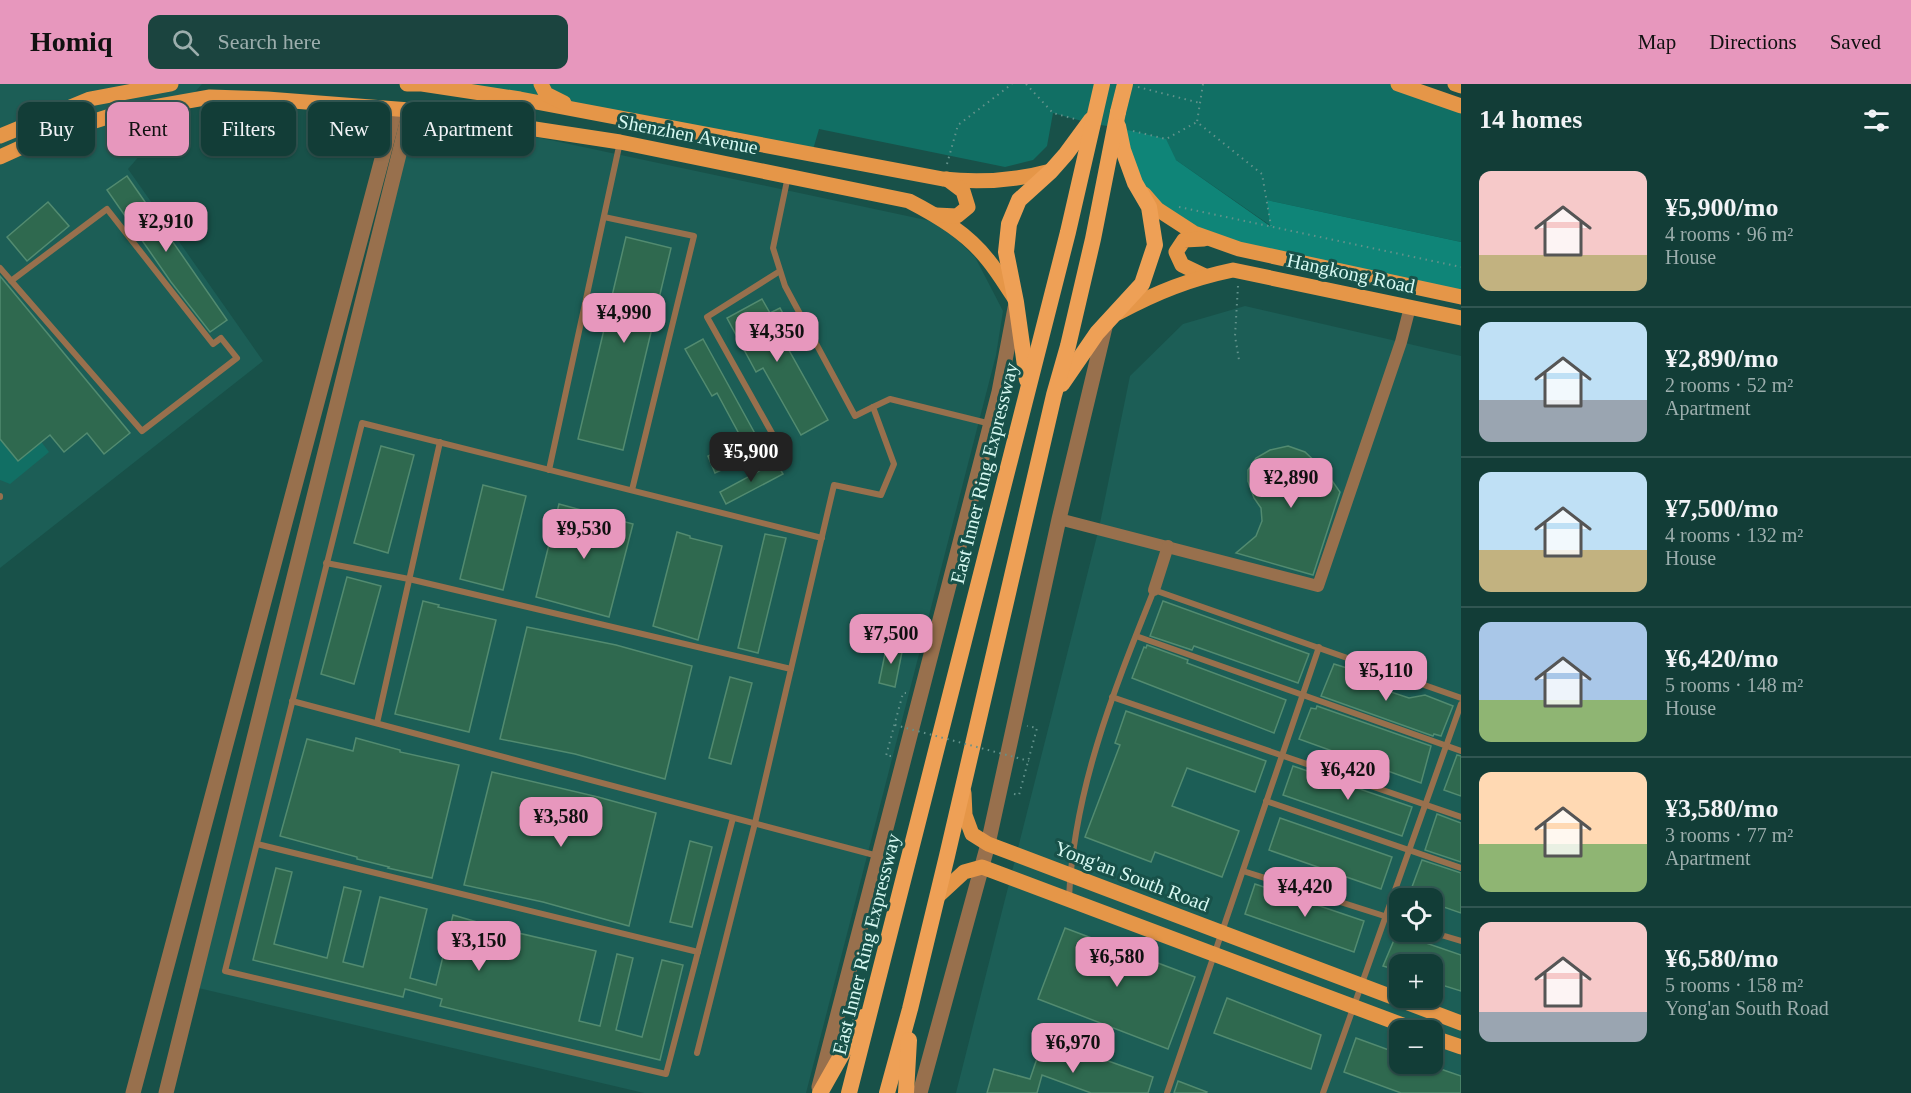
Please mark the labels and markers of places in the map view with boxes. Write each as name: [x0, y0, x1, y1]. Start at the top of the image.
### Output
pin: ¥2,910: [117, 202, 215, 253]
pin: ¥4,990: [575, 293, 673, 344]
pin: ¥4,350: [728, 312, 826, 363]
pin: ¥5,900: [702, 432, 800, 483]
pin: ¥2,890: [1242, 458, 1340, 509]
pin: ¥9,530: [535, 509, 633, 560]
pin: ¥7,500: [842, 614, 940, 665]
pin: ¥5,110: [1337, 651, 1435, 702]
pin: ¥6,420: [1299, 750, 1397, 801]
pin: ¥3,580: [512, 797, 610, 848]
pin: ¥4,420: [1256, 867, 1354, 918]
pin: ¥3,150: [430, 921, 528, 972]
pin: ¥6,580: [1068, 937, 1166, 988]
pin: ¥6,970: [1024, 1023, 1122, 1074]

